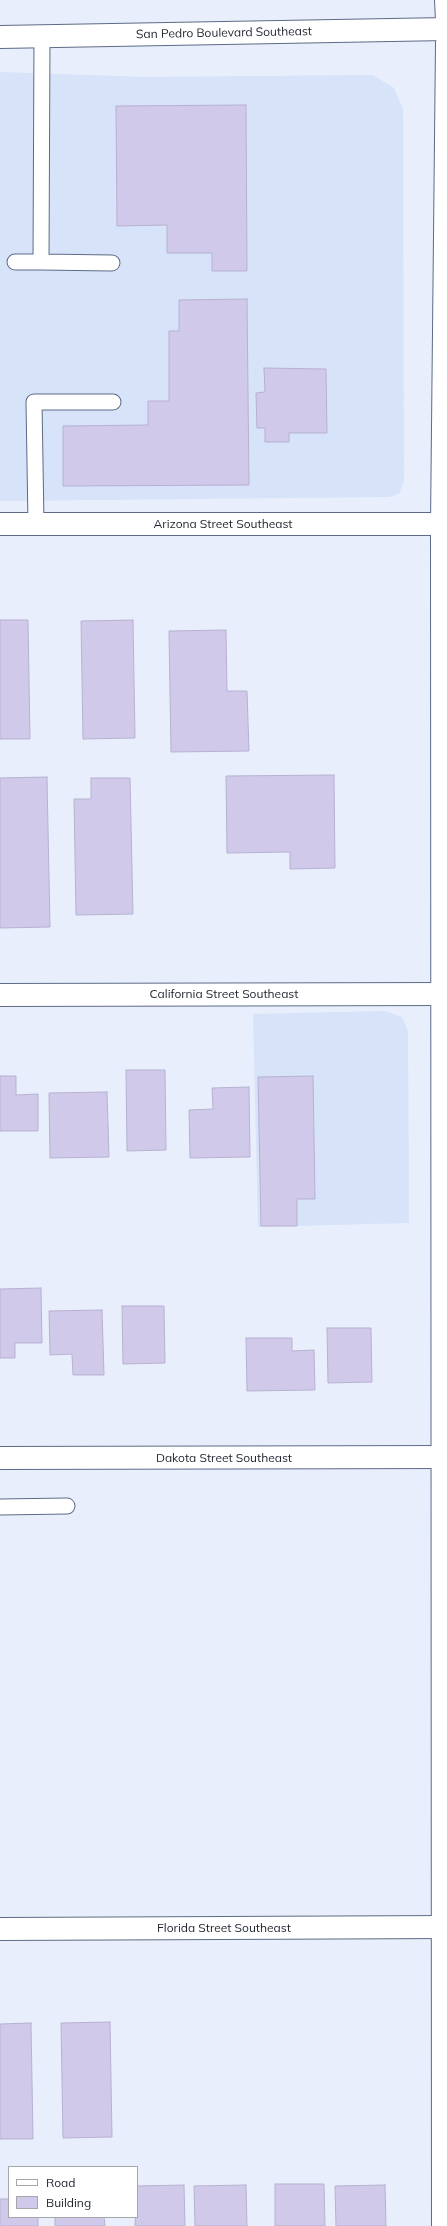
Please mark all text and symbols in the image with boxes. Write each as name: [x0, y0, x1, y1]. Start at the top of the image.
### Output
street label: San Pedro Boulevard Southeast: [136, 24, 312, 42]
street label: Arizona Street Southeast: [154, 517, 292, 531]
street label: California Street Southeast: [150, 987, 298, 1001]
street label: Dakota Street Southeast: [156, 1451, 292, 1465]
street label: Florida Street Southeast: [157, 1921, 291, 1935]
legend: [8, 2166, 138, 2218]
text: Road: [46, 2175, 75, 2190]
text: Building: [46, 2195, 91, 2210]

